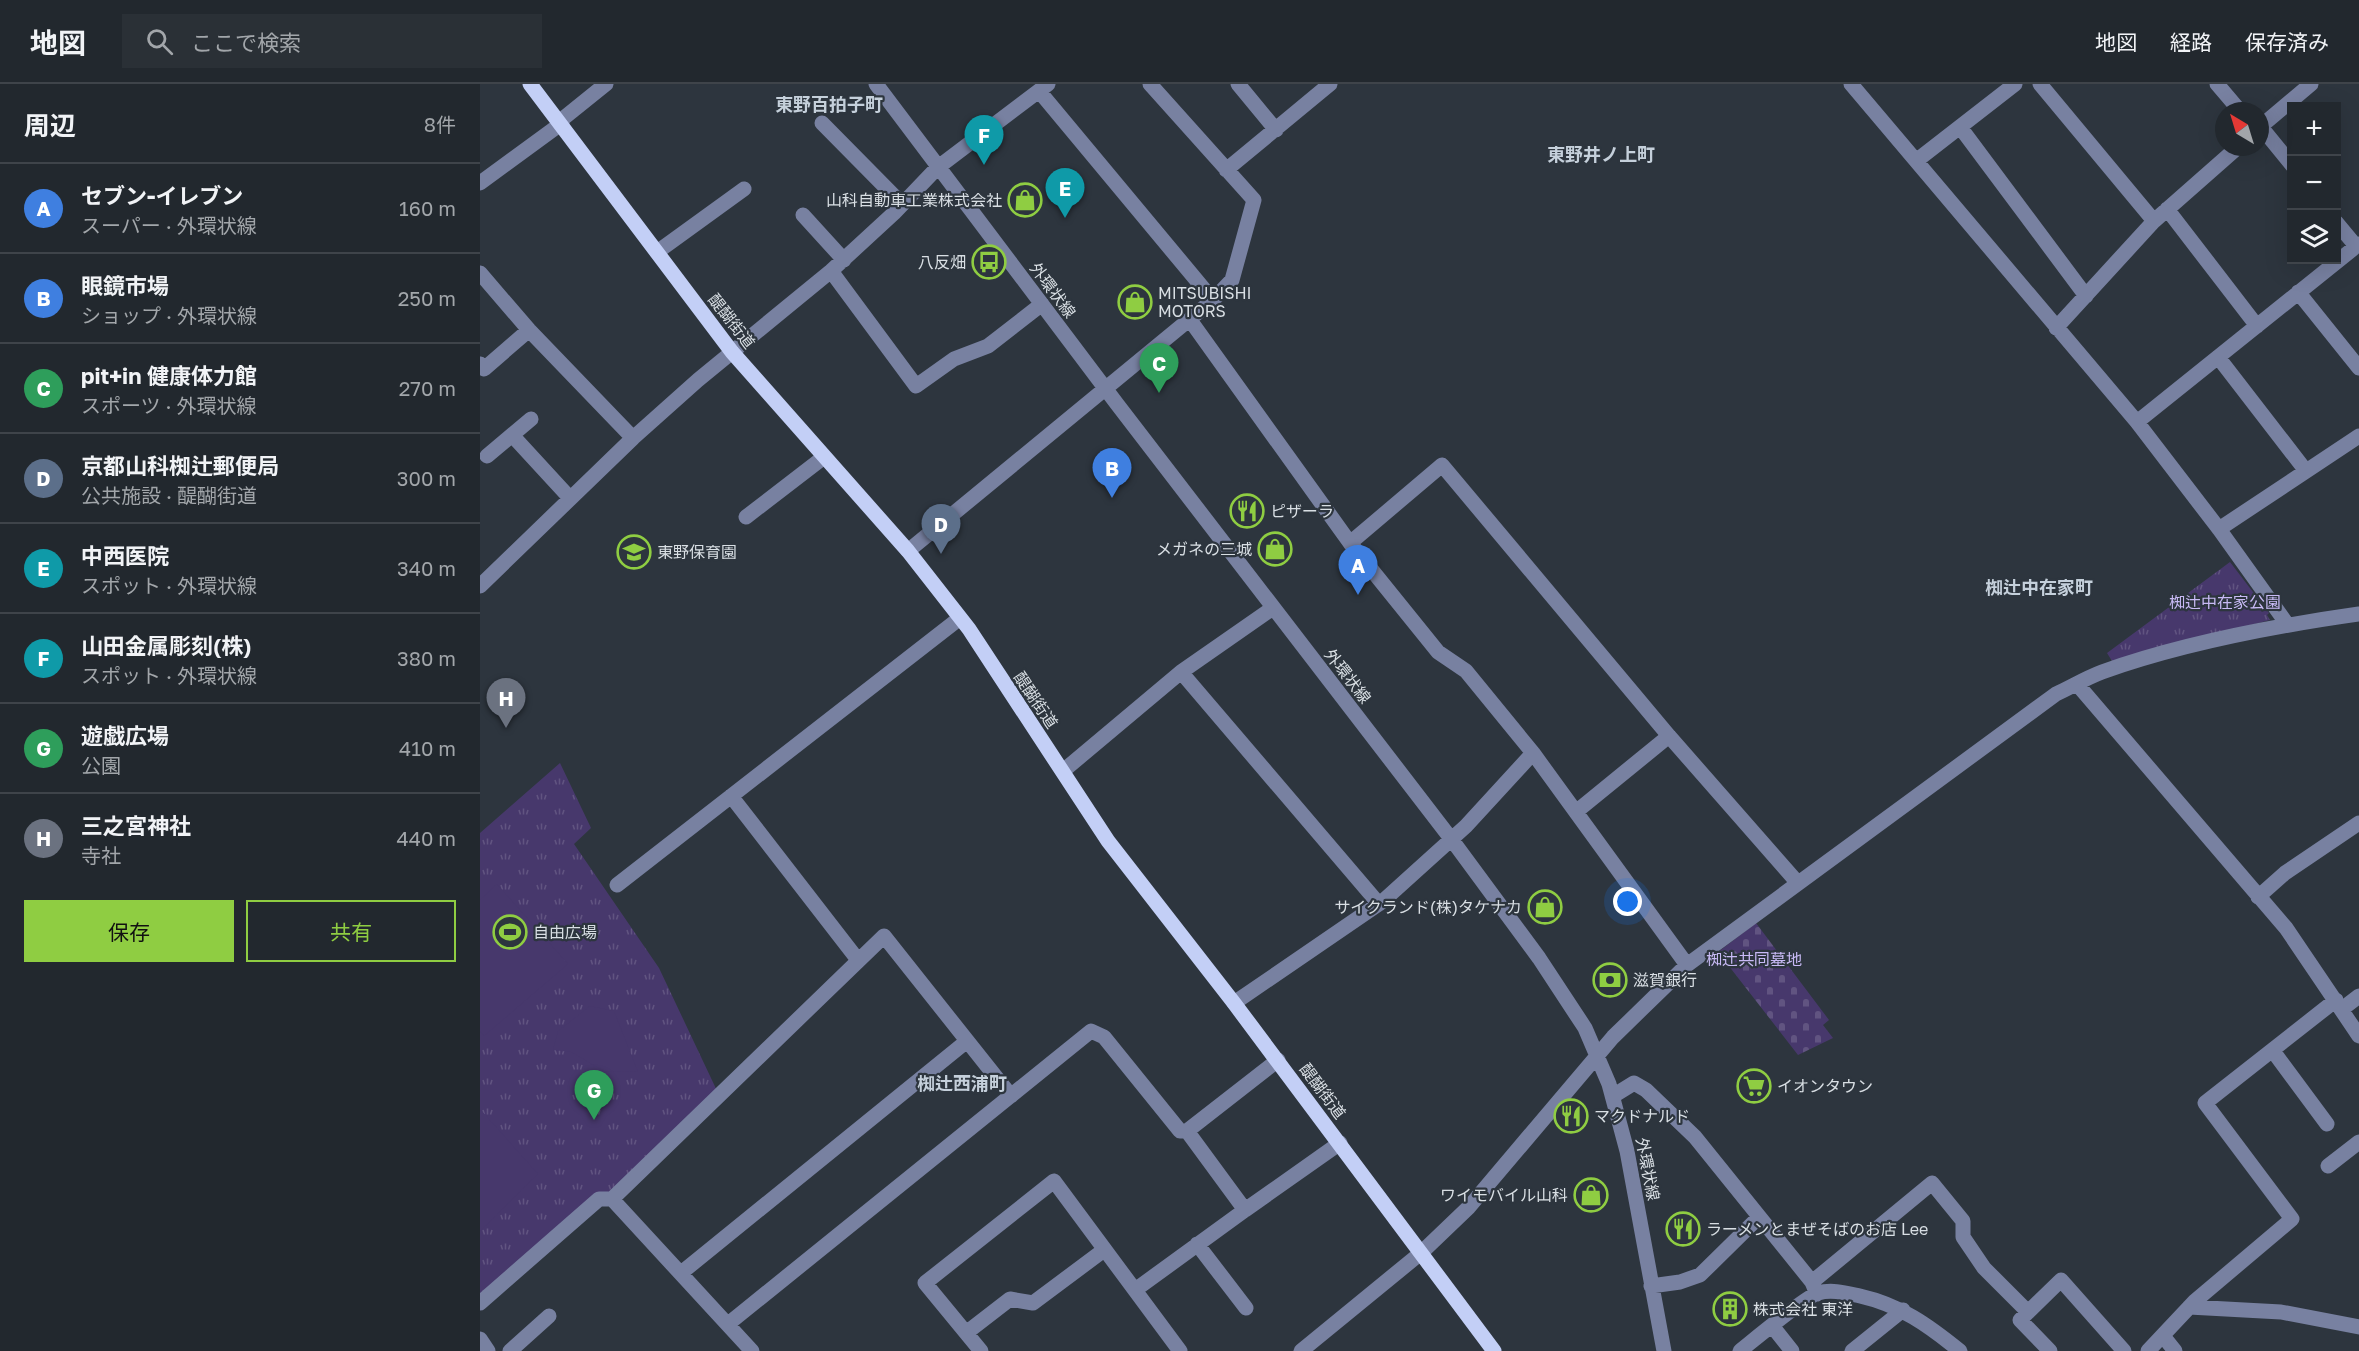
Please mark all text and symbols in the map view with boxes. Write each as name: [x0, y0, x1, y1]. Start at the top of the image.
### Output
search box: [122, 14, 542, 68]
icon: search: [143, 25, 176, 58]
text: 地図: [30, 26, 86, 59]
text: ここで検索: [191, 29, 301, 56]
text: 地図: [2095, 29, 2137, 55]
text: 経路: [2170, 29, 2212, 55]
text: 保存済み: [2245, 29, 2329, 55]
district label: 東野百拍子町: [775, 93, 883, 115]
north arrow: [2215, 102, 2269, 156]
map controls: [2287, 102, 2341, 264]
button: +: [2287, 102, 2341, 156]
text: 周辺: [24, 110, 76, 141]
text: 8件: [424, 112, 456, 136]
pin: F: [964, 116, 1004, 165]
district label: 東野井ノ上町: [1547, 143, 1655, 165]
button: −: [2287, 156, 2341, 210]
pin: E: [1046, 168, 1084, 218]
text: セブン-イレブン: [81, 182, 243, 209]
shop icon: 山科自動車工業株式会社: [1007, 182, 1043, 218]
place label: 山科自動車工業株式会社: [826, 190, 1002, 210]
text: A: [36, 196, 51, 220]
text: 160 m: [399, 196, 456, 220]
button: layers: [2287, 210, 2341, 264]
text: スーパー · 外環状線: [81, 213, 257, 237]
bus stop icon: 八反畑: [971, 244, 1007, 280]
place label: 八反畑: [918, 252, 966, 272]
street label: 外環状線: [1026, 258, 1080, 322]
text: 眼鏡市場: [81, 272, 169, 299]
place label: MITSUBISHI MOTORS: [1158, 283, 1252, 321]
shop icon: MITSUBISHI MOTORS: [1117, 284, 1153, 320]
text: B: [36, 286, 51, 310]
text: 250 m: [398, 286, 456, 310]
street label: 醍醐街道: [704, 290, 760, 352]
text: ショップ · 外環状線: [81, 303, 257, 327]
pin: C: [1140, 344, 1178, 393]
text: pit+in 健康体力館: [81, 362, 257, 389]
text: C: [36, 376, 51, 400]
text: 270 m: [399, 376, 456, 400]
text: スポーツ · 外環状線: [81, 393, 257, 417]
pin: B: [1092, 448, 1132, 498]
text: 京都山科椥辻郵便局: [81, 452, 279, 479]
text: D: [36, 466, 51, 490]
text: 300 m: [397, 466, 456, 490]
text: 公共施設 · 醍醐街道: [81, 483, 257, 507]
restaurant icon: ピザーラ: [1229, 493, 1265, 529]
place label: ピザーラ: [1270, 501, 1334, 521]
pin: D: [922, 504, 960, 554]
shop icon: メガネの三城: [1257, 531, 1293, 567]
school or university icon: 東野保育園: [616, 534, 652, 570]
place label: メガネの三城: [1156, 539, 1252, 559]
text: 中西医院: [81, 542, 169, 569]
place label: 東野保育園: [657, 542, 737, 562]
pin: A: [1338, 546, 1378, 595]
text: E: [37, 556, 50, 580]
text: 340 m: [397, 556, 456, 580]
text: スポット · 外環状線: [81, 573, 257, 597]
district label: 椥辻中在家町: [1985, 576, 2093, 598]
park label: 椥辻中在家公園: [2169, 592, 2281, 612]
text: 山田金属彫刻(株): [81, 632, 252, 659]
street label: 外環状線: [1320, 645, 1376, 707]
text: F: [38, 646, 49, 670]
text: 380 m: [397, 646, 456, 670]
text: スポット · 外環状線: [81, 663, 257, 687]
street label: 醍醐街道: [1010, 668, 1062, 732]
pin: H: [486, 678, 526, 728]
text: 遊戯広場: [81, 722, 169, 749]
text: G: [36, 736, 51, 760]
text: 410 m: [399, 736, 456, 760]
text: 公園: [81, 753, 121, 777]
text: 三之宮神社: [81, 812, 191, 839]
text: H: [36, 826, 51, 850]
text: 440 m: [397, 826, 456, 850]
text: 寺社: [81, 843, 121, 867]
your location: [1613, 887, 1642, 916]
shop icon: サイクランド(株)タケナカ: [1527, 889, 1563, 925]
place label: サイクランド(株)タケナカ: [1334, 897, 1522, 917]
button: 保存: [24, 900, 234, 962]
button: 共有: [246, 900, 456, 962]
sports icon: 自由広場: [492, 914, 528, 950]
place label: 自由広場: [533, 922, 597, 942]
park label: 椥辻共同墓地: [1706, 949, 1802, 969]
bank icon: 滋賀銀行: [1592, 962, 1628, 998]
place label: 滋賀銀行: [1633, 970, 1697, 990]
street label: 醍醐街道: [1296, 1059, 1350, 1123]
supermarket icon: イオンタウン: [1736, 1068, 1772, 1104]
pin: G: [574, 1070, 614, 1120]
district label: 椥辻西浦町: [917, 1072, 1007, 1094]
place label: イオンタウン: [1777, 1076, 1873, 1096]
restaurant icon: マクドナルド: [1553, 1098, 1589, 1134]
place label: マクドナルド: [1594, 1106, 1690, 1126]
street label: 外環状線: [1632, 1136, 1664, 1202]
shop icon: ワイモバイル山科: [1573, 1177, 1609, 1213]
place label: ワイモバイル山科: [1440, 1185, 1568, 1205]
restaurant icon: ラーメンとまぜそばのお店 Lee: [1665, 1211, 1701, 1247]
place label: ラーメンとまぜそばのお店 Lee: [1706, 1219, 1928, 1239]
building icon: 株式会社 東洋: [1712, 1291, 1748, 1327]
place label: 株式会社 東洋: [1753, 1299, 1853, 1319]

